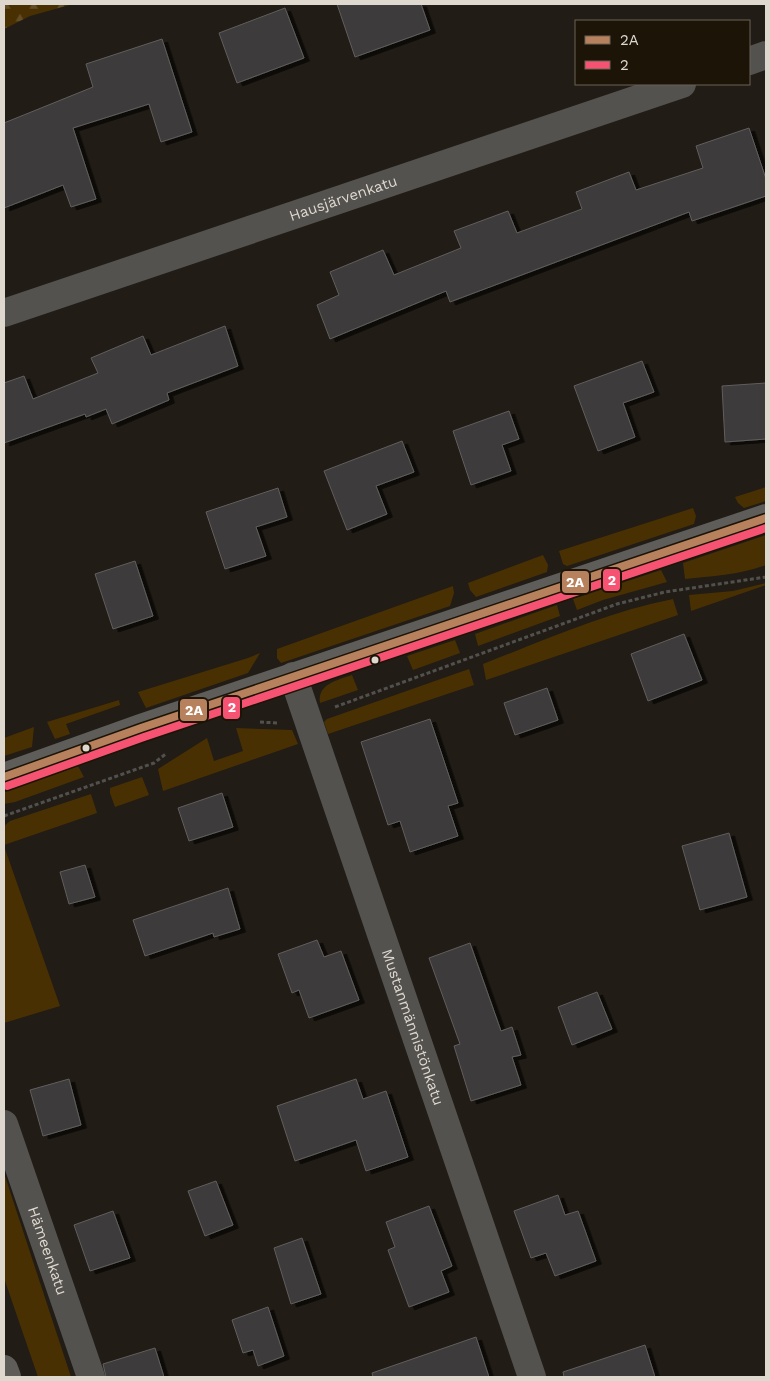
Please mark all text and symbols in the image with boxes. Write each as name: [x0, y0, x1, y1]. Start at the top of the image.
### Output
legend: [575, 20, 750, 85]
text: 2A: [620, 31, 639, 49]
text: 2: [620, 56, 629, 74]
street label: Hausjärvenkatu: [287, 172, 400, 225]
line badge: 2: [602, 568, 621, 592]
line badge: 2A: [561, 570, 590, 594]
text: 2: [608, 572, 616, 588]
text: 2A: [566, 574, 584, 590]
unlabelled marker: [370, 655, 380, 665]
line badge: 2: [222, 696, 241, 720]
line badge: 2A: [179, 698, 208, 722]
text: 2: [228, 699, 236, 715]
text: 2A: [185, 702, 203, 718]
unlabelled marker: [81, 743, 91, 753]
street label: Mustanmännistönkatu: [378, 947, 448, 1108]
street label: Hämeenkatu: [24, 1204, 71, 1297]

